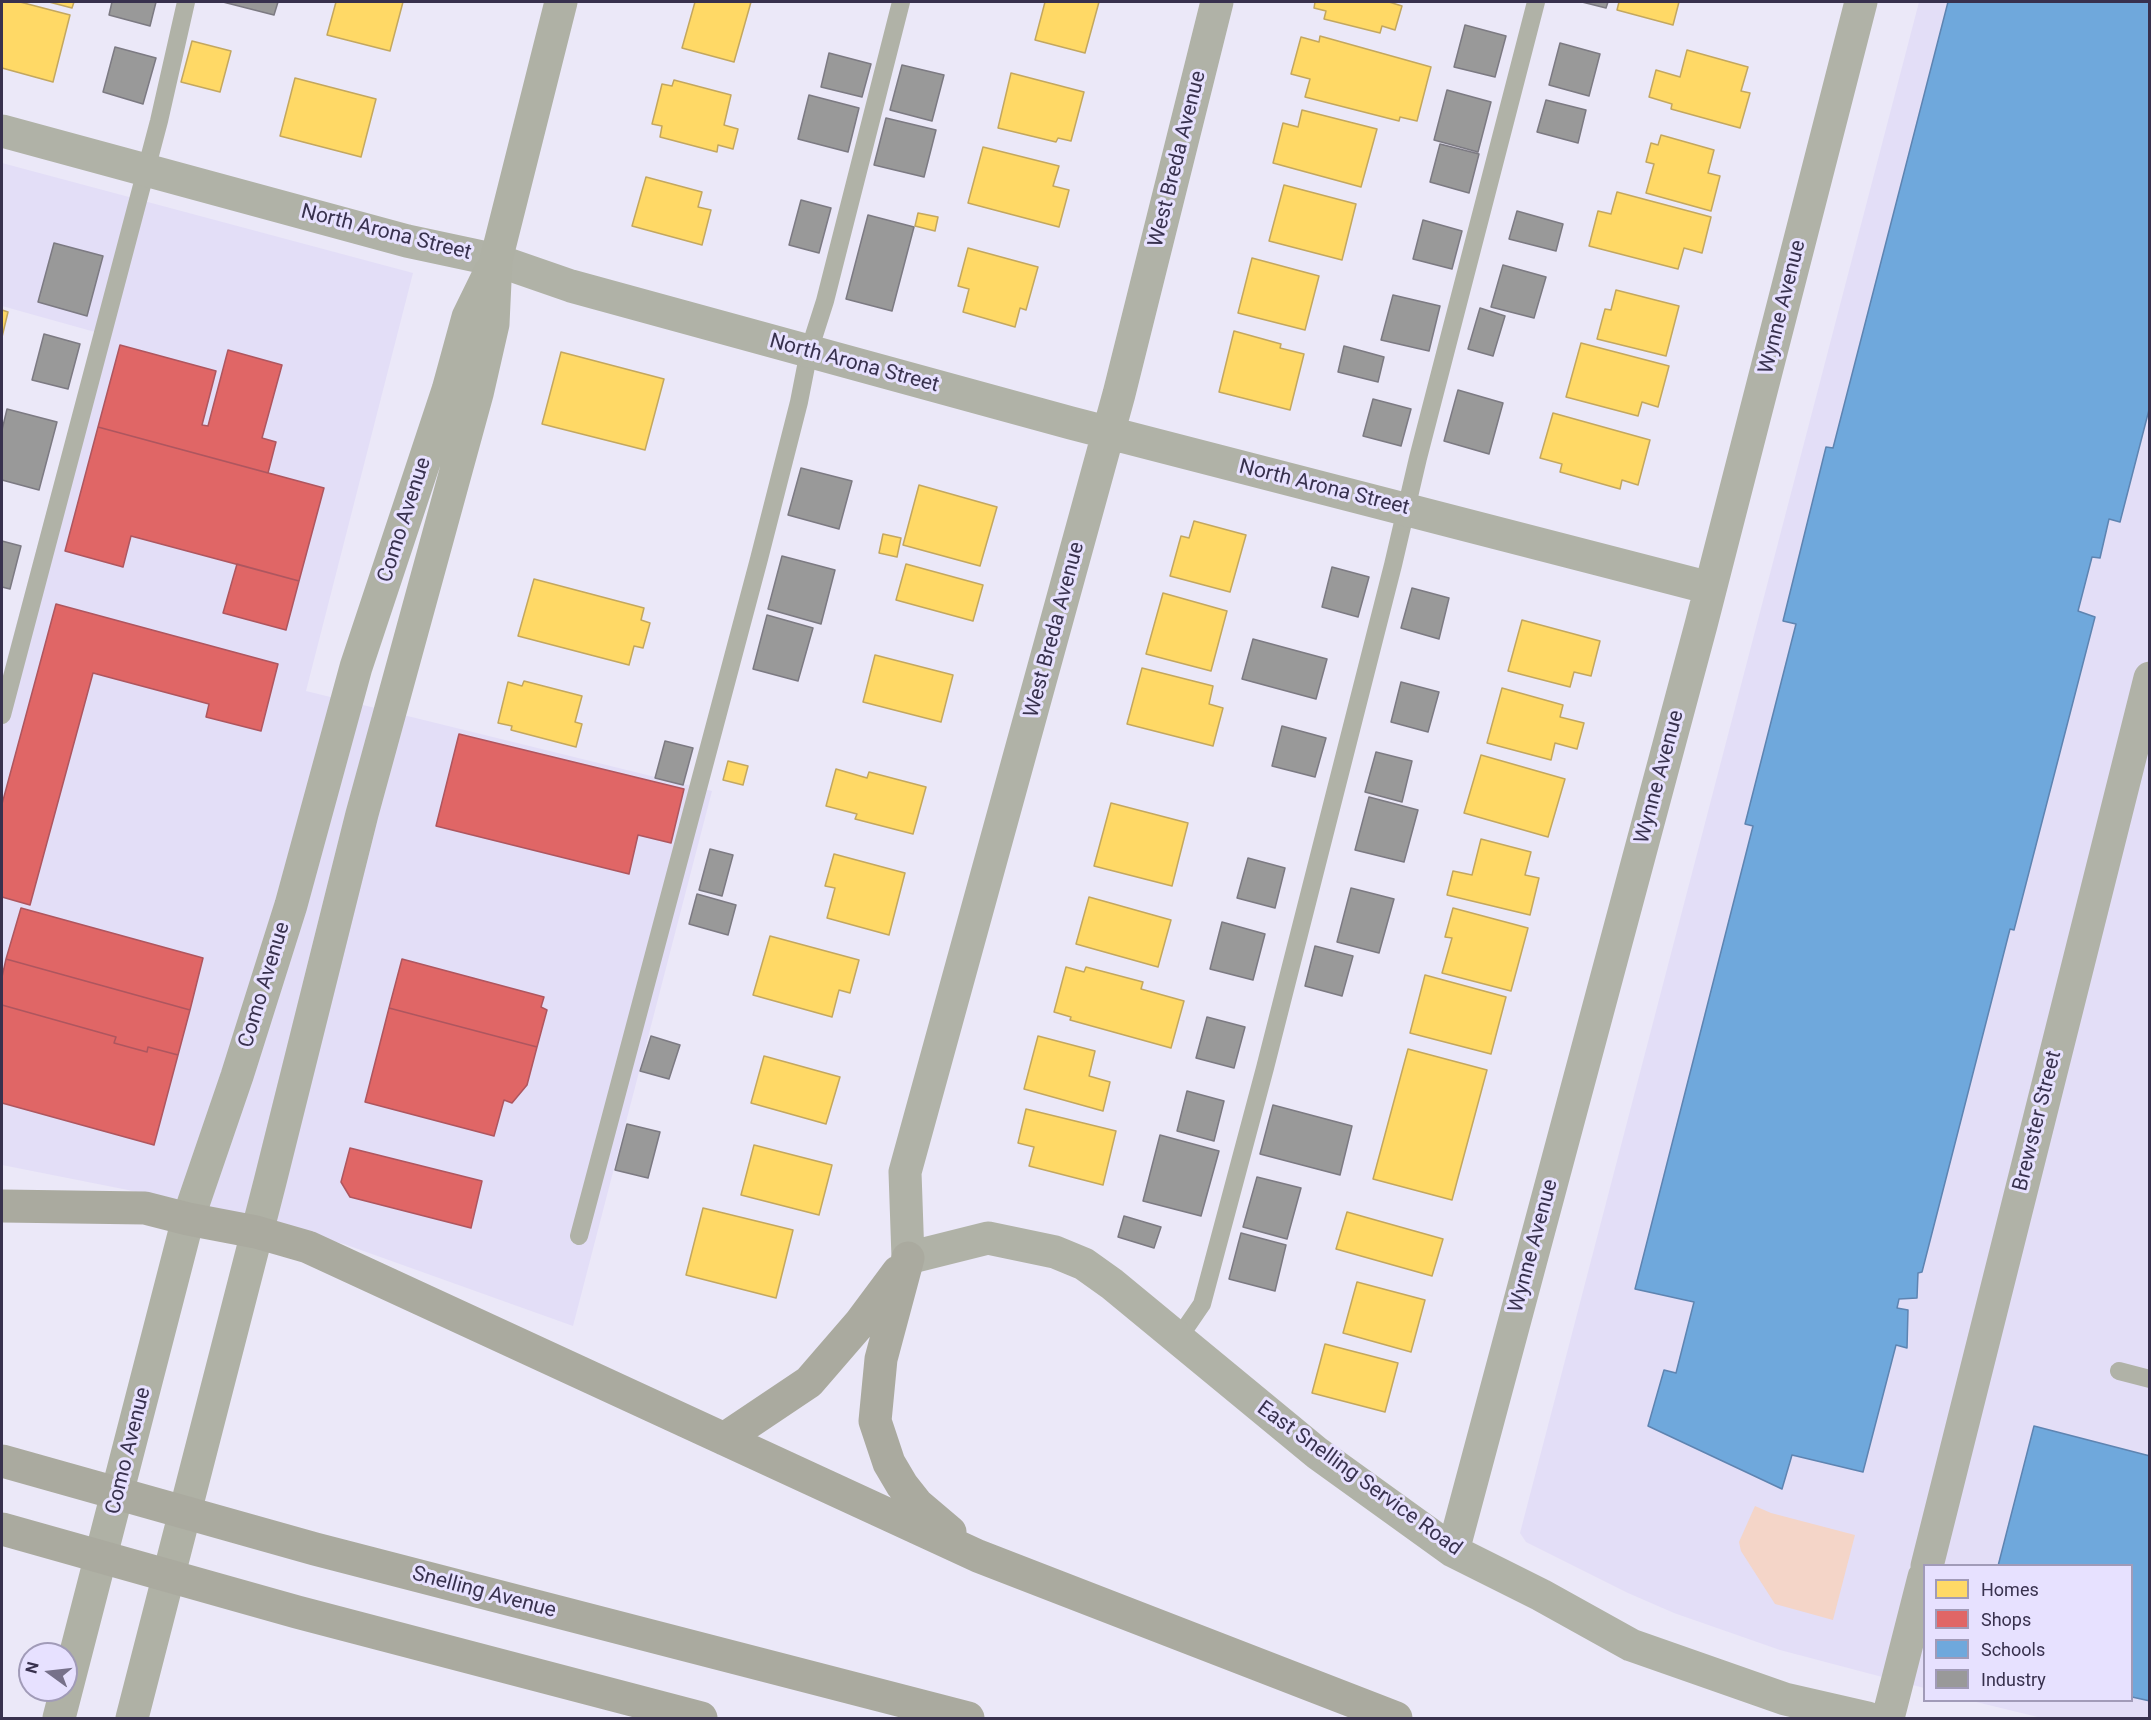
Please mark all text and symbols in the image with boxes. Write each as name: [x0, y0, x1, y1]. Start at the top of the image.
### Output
street label: West Breda Avenue: [1144, 68, 1212, 250]
street label: North Arona Street: [298, 200, 474, 266]
street label: Wynne Avenue: [1754, 238, 1812, 376]
street label: North Arona Street: [766, 329, 942, 399]
street label: Como Avenue: [373, 454, 437, 586]
street label: North Arona Street: [1236, 455, 1412, 521]
street label: West Breda Avenue: [1019, 539, 1091, 721]
street label: Wynne Avenue: [1630, 708, 1690, 846]
street label: Como Avenue: [234, 919, 296, 1051]
street label: Brewster Street: [2008, 1048, 2068, 1194]
street label: Wynne Avenue: [1504, 1177, 1564, 1315]
street label: Como Avenue: [101, 1385, 157, 1517]
street label: East Snelling Service Road: [1252, 1396, 1466, 1562]
street label: Snelling Avenue: [409, 1562, 559, 1624]
legend: [1923, 1564, 2133, 1702]
text: Homes: [1981, 1579, 2039, 1600]
text: Shops: [1981, 1609, 2031, 1630]
text: Schools: [1981, 1639, 2045, 1660]
north arrow: [18, 1642, 78, 1702]
text: N: [21, 1660, 43, 1676]
text: Industry: [1981, 1669, 2046, 1690]

